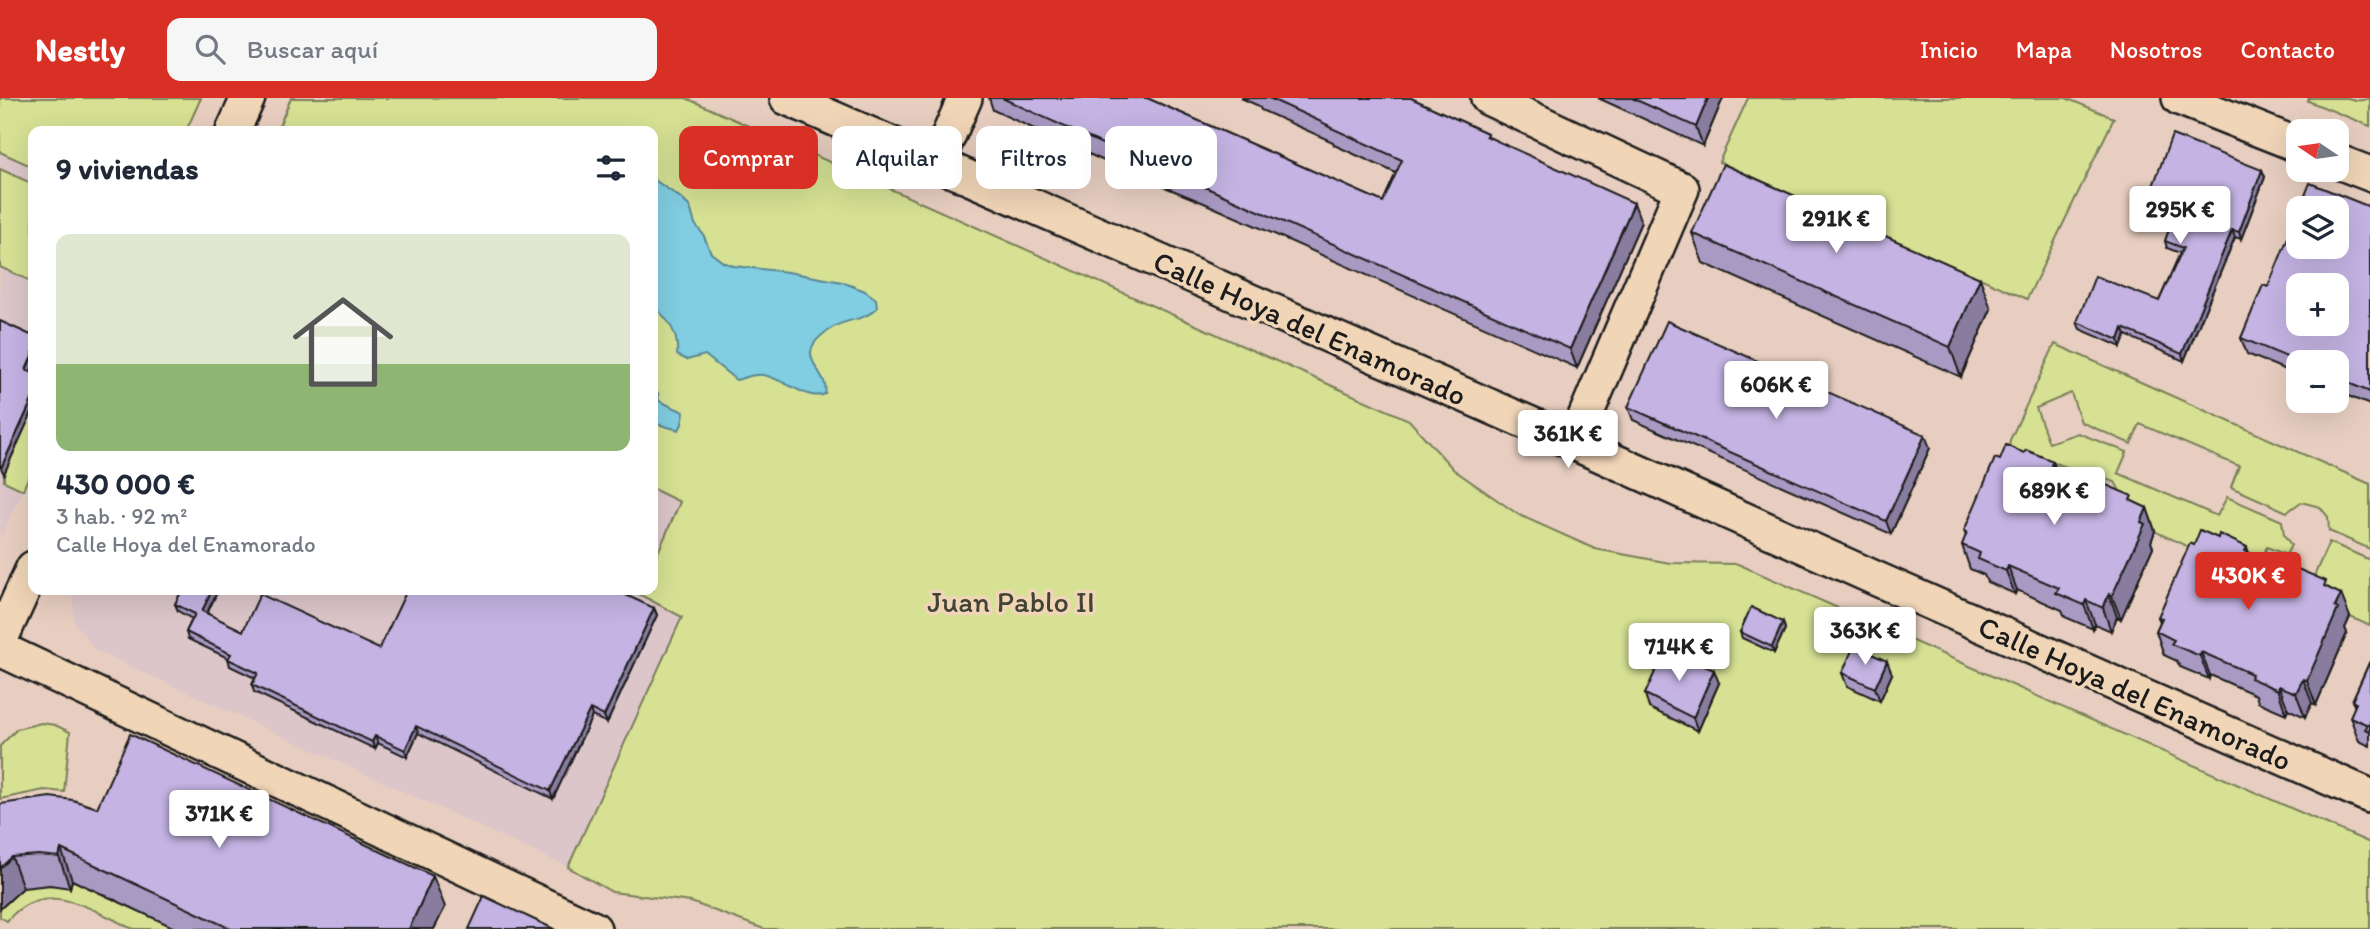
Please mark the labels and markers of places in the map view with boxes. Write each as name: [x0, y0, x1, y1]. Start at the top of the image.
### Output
pin: 295K €: [2123, 186, 2237, 246]
pin: 291K €: [1779, 195, 1893, 255]
pin: 606K €: [1719, 362, 1833, 421]
pin: 361K €: [1511, 410, 1625, 470]
pin: 689K €: [1997, 468, 2111, 527]
pin: 430K €: [2191, 552, 2305, 612]
pin: 363K €: [1808, 608, 1922, 667]
pin: 714K €: [1622, 624, 1736, 683]
pin: 371K €: [162, 790, 276, 850]

